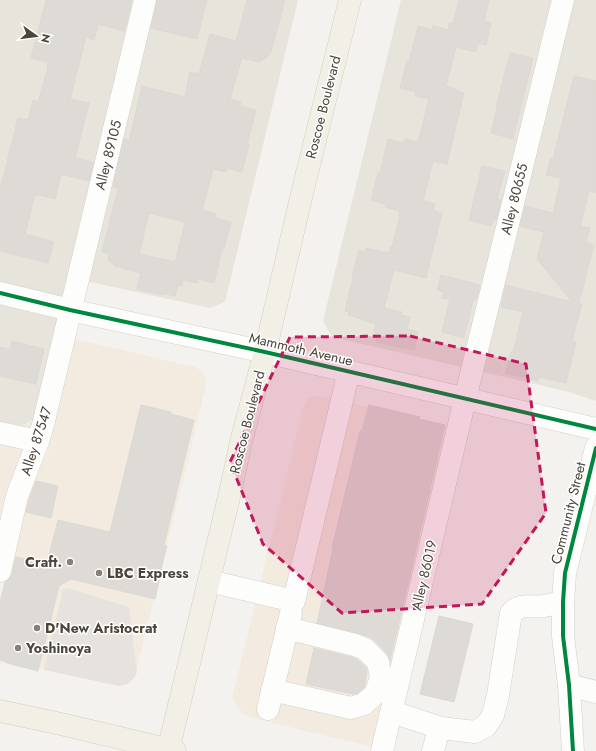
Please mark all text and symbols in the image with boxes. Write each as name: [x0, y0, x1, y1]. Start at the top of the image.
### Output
north arrow: [16, 16, 56, 56]
text: N: [37, 32, 55, 45]
street label: Roscoe Boulevard: [301, 53, 345, 161]
street label: Alley 89105: [90, 118, 126, 192]
street label: Alley 80655: [495, 161, 533, 237]
street label: Mammoth Avenue: [247, 327, 355, 371]
street label: Roscoe Boulevard: [225, 368, 269, 476]
street label: Alley 87547: [15, 403, 57, 478]
street label: Community Street: [546, 459, 591, 566]
street label: Alley 86019: [406, 538, 442, 612]
place label: Craft.: [25, 552, 62, 572]
marker: Craft.: [65, 557, 75, 567]
place label: LBC Express: [107, 563, 189, 583]
marker: LBC Express: [94, 568, 104, 578]
place label: D'New Aristocrat: [45, 618, 158, 638]
marker: D'New Aristocrat: [32, 623, 42, 633]
place label: Yoshinoya: [25, 638, 91, 658]
marker: Yoshinoya: [13, 643, 23, 653]

